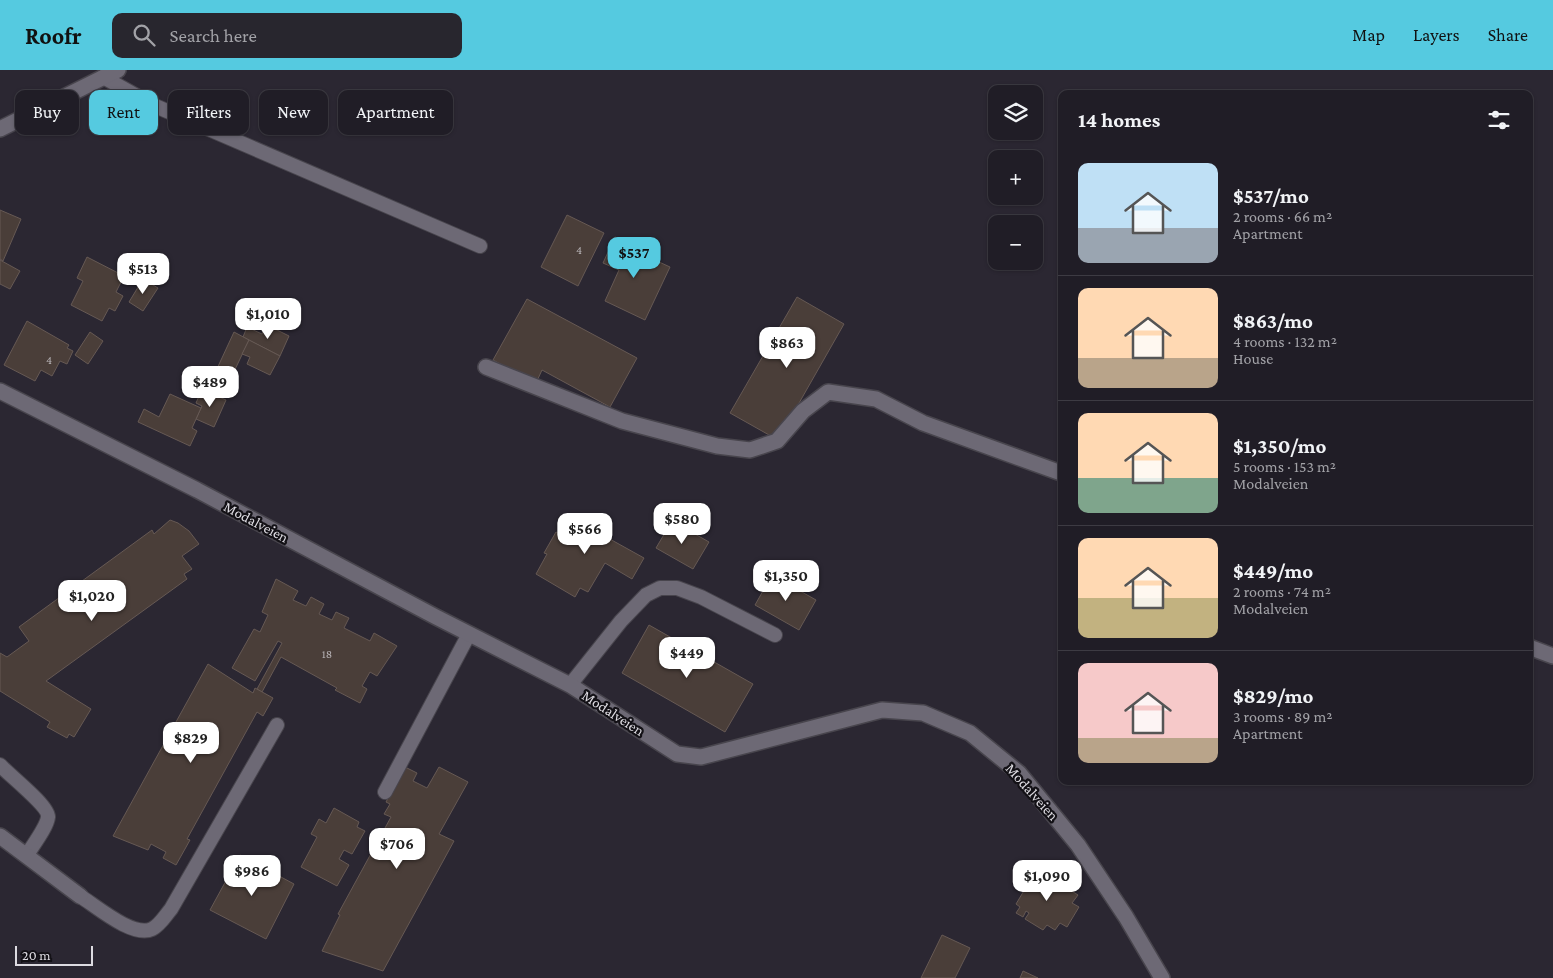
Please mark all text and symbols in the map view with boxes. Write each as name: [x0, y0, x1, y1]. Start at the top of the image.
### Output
search box: [112, 13, 462, 58]
icon: search: [130, 21, 158, 49]
text: Roofr: [25, 22, 82, 49]
text: Search here: [170, 25, 257, 46]
text: Map: [1352, 25, 1385, 45]
text: Layers: [1413, 25, 1460, 45]
text: Share: [1488, 25, 1528, 45]
map controls: [988, 85, 1043, 270]
button: layers: [988, 85, 1043, 140]
chip: Buy: [15, 90, 79, 135]
chip: Rent: [89, 90, 158, 135]
chip: Filters: [168, 90, 249, 135]
chip: New: [259, 90, 328, 135]
chip: Apartment: [338, 90, 453, 135]
icon: filters: [1485, 106, 1513, 134]
text: 14 homes: [1078, 108, 1160, 132]
button: +: [988, 150, 1043, 205]
icon: home: [1118, 183, 1178, 243]
text: $537/mo: [1233, 184, 1309, 208]
text: 2 rooms · 66 m²: [1233, 208, 1332, 225]
button: −: [988, 215, 1043, 270]
text: Apartment: [1233, 225, 1303, 242]
pin: $537: [604, 236, 664, 279]
house number: 4: [576, 243, 582, 257]
text: $537: [619, 244, 649, 261]
pin: $513: [113, 252, 173, 295]
text: $513: [128, 260, 158, 277]
pin: $1,010: [227, 298, 309, 340]
text: $1,010: [246, 305, 290, 322]
icon: home: [1118, 308, 1178, 368]
text: $863/mo: [1233, 309, 1313, 333]
pin: $863: [757, 326, 817, 369]
text: 4 rooms · 132 m²: [1233, 333, 1337, 350]
text: $863: [770, 334, 804, 351]
text: House: [1233, 350, 1273, 367]
house number: 4: [46, 353, 52, 367]
pin: $489: [180, 366, 240, 408]
text: $489: [193, 373, 227, 390]
icon: home: [1118, 433, 1178, 493]
text: $1,350/mo: [1233, 434, 1327, 458]
text: 5 rooms · 153 m²: [1233, 458, 1336, 475]
text: Modalveien: [1233, 475, 1308, 492]
street label: Modalveien: [221, 498, 291, 546]
pin: $580: [652, 502, 712, 545]
text: $580: [665, 510, 699, 527]
pin: $566: [555, 512, 615, 555]
text: $566: [568, 520, 602, 537]
icon: home: [1118, 558, 1178, 618]
text: $449/mo: [1233, 559, 1313, 583]
pin: $1,350: [745, 560, 827, 602]
text: $1,350: [764, 567, 808, 584]
pin: $1,020: [51, 580, 133, 622]
text: 2 rooms · 74 m²: [1233, 583, 1331, 600]
text: $1,020: [69, 587, 115, 604]
text: Modalveien: [1233, 600, 1308, 617]
pin: $449: [657, 636, 717, 679]
text: $449: [670, 644, 704, 661]
house number: 18: [322, 647, 332, 661]
icon: home: [1118, 683, 1178, 743]
text: $829/mo: [1233, 684, 1314, 708]
street label: Modalveien: [579, 687, 647, 739]
text: 3 rooms · 89 m²: [1233, 708, 1332, 725]
pin: $829: [161, 722, 221, 764]
text: Apartment: [1233, 725, 1303, 742]
text: $829: [174, 729, 208, 746]
street label: Modalveien: [1002, 760, 1062, 824]
pin: $706: [367, 828, 427, 870]
text: $706: [380, 835, 414, 852]
pin: $986: [222, 854, 282, 897]
pin: $1,090: [1006, 860, 1088, 902]
text: $986: [235, 862, 269, 879]
text: $1,090: [1024, 867, 1070, 884]
scale bar: [15, 943, 92, 966]
text: 20 m: [22, 947, 50, 963]

